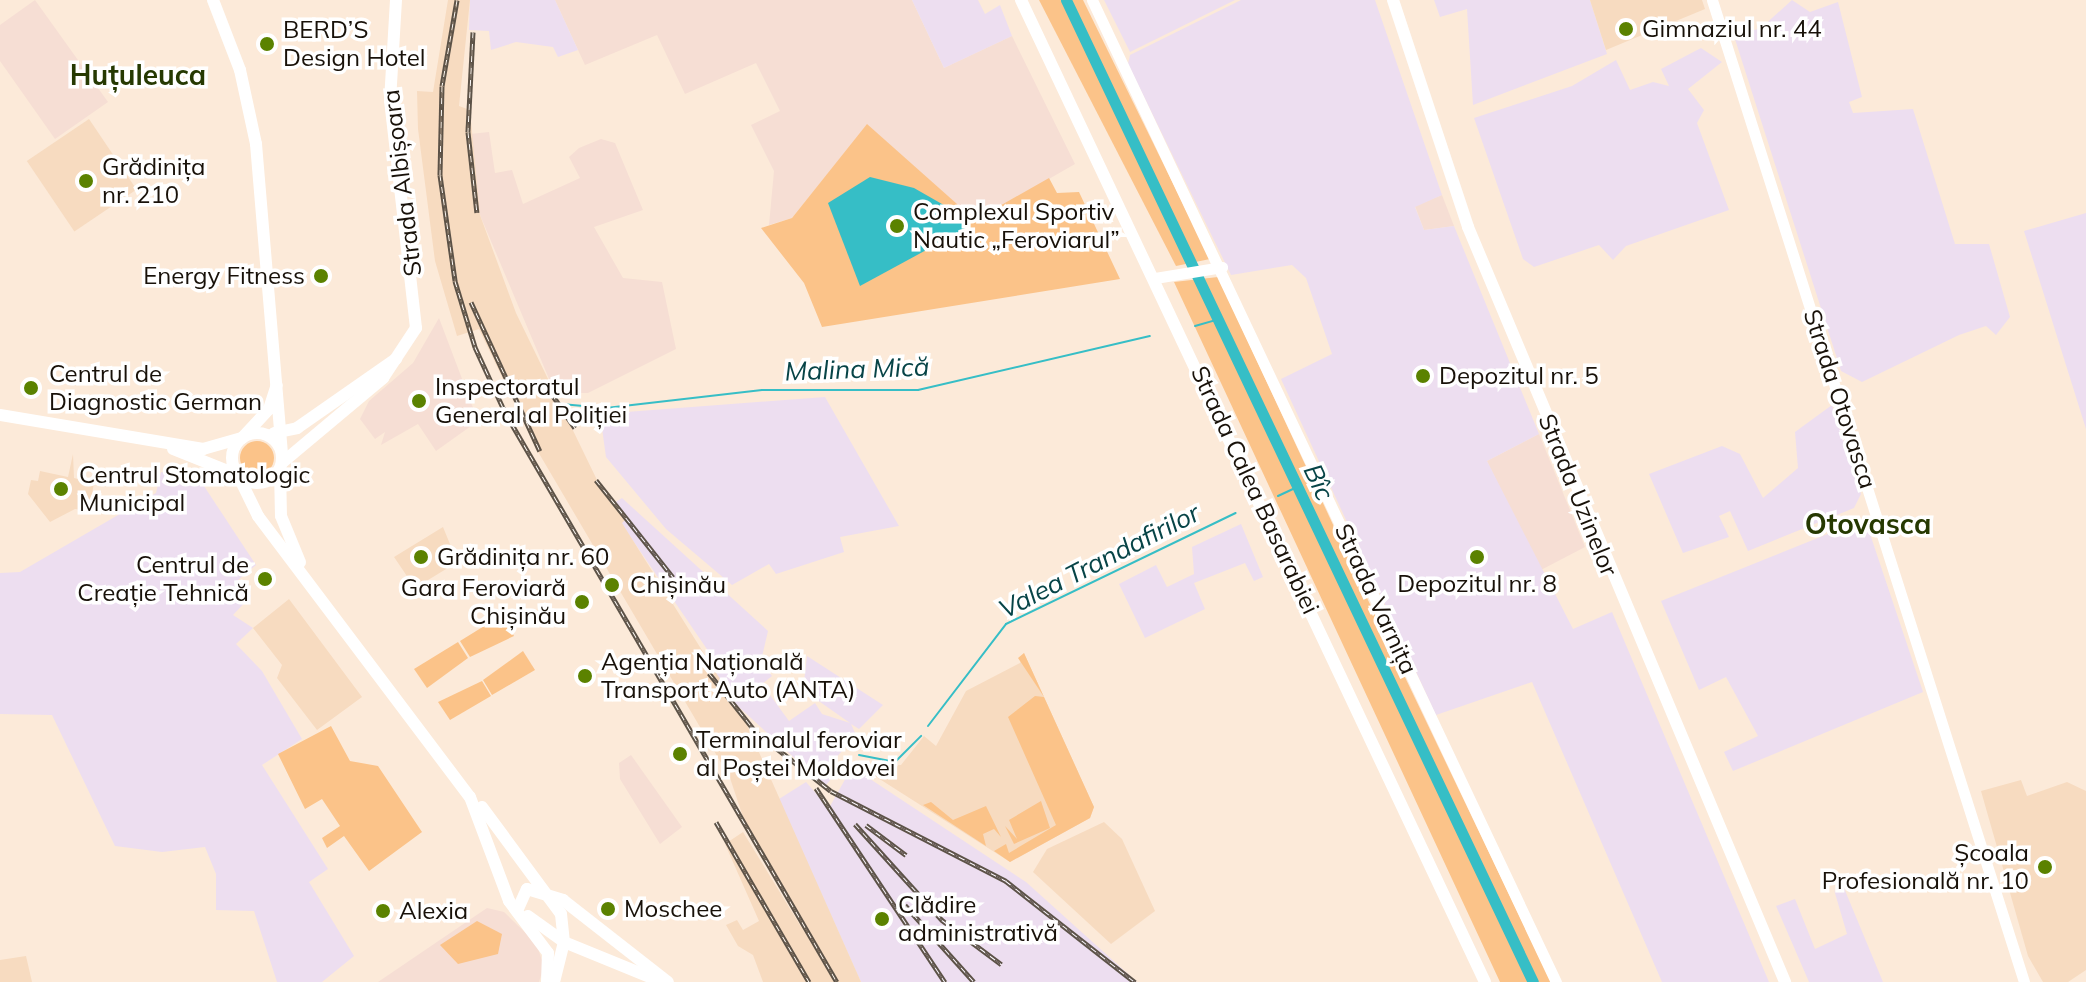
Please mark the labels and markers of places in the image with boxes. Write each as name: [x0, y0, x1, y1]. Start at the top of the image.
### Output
place label: Gimnaziul nr. 44: [1642, 15, 1822, 43]
place label: BERD’S Design Hotel: [283, 16, 425, 72]
marker: Gimnaziul nr. 44: [1617, 20, 1635, 38]
marker: BERD’S Design Hotel: [258, 35, 276, 53]
place label: Grădinița nr. 210: [102, 153, 205, 209]
marker: Grădinița nr. 210: [77, 172, 95, 190]
place label: Complexul Sportiv Nautic „Feroviarul”: [913, 198, 1120, 254]
marker: Complexul Sportiv Nautic „Feroviarul”: [888, 217, 906, 235]
place label: Energy Fitness: [143, 262, 305, 290]
marker: Energy Fitness: [312, 267, 330, 285]
place label: Centrul de Diagnostic German: [49, 360, 262, 416]
place label: Depozitul nr. 5: [1439, 362, 1599, 390]
marker: Depozitul nr. 5: [1414, 367, 1432, 385]
place label: Inspectoratul General al Poliției: [435, 373, 627, 429]
marker: Centrul de Diagnostic German: [20, 377, 42, 399]
marker: Inspectoratul General al Poliției: [410, 392, 428, 410]
place label: Centrul Stomatologic Municipal: [79, 461, 310, 517]
marker: Centrul Stomatologic Municipal: [50, 478, 72, 500]
place label: Grădinița nr. 60: [437, 543, 609, 571]
marker: Grădinița nr. 60: [412, 548, 430, 566]
marker: Depozitul nr. 8: [1468, 548, 1486, 566]
place label: Centrul de Creație Tehnică: [77, 551, 249, 607]
marker: Centrul de Creație Tehnică: [256, 570, 274, 588]
place label: Depozitul nr. 8: [1397, 570, 1557, 598]
place label: Chișinău: [630, 571, 726, 599]
place label: Gara Feroviară Chișinău: [401, 574, 566, 630]
marker: Chișinău: [601, 574, 623, 596]
marker: Gara Feroviară Chișinău: [573, 593, 591, 611]
place label: Agenția Națională Transport Auto (ANTA): [601, 648, 856, 704]
marker: Agenția Națională Transport Auto (ANTA): [576, 667, 594, 685]
place label: Terminalul feroviar al Poștei Moldovei: [696, 726, 902, 782]
marker: Terminalul feroviar al Poștei Moldovei: [671, 745, 689, 763]
place label: Școala Profesională nr. 10: [1822, 839, 2029, 895]
marker: Școala Profesională nr. 10: [2036, 858, 2054, 876]
place label: Clădire administrativă: [898, 891, 1058, 947]
place label: Moschee: [624, 895, 722, 923]
place label: Alexia: [399, 897, 468, 925]
marker: Moschee: [599, 900, 617, 918]
marker: Alexia: [374, 902, 392, 920]
marker: Clădire administrativă: [873, 910, 891, 928]

